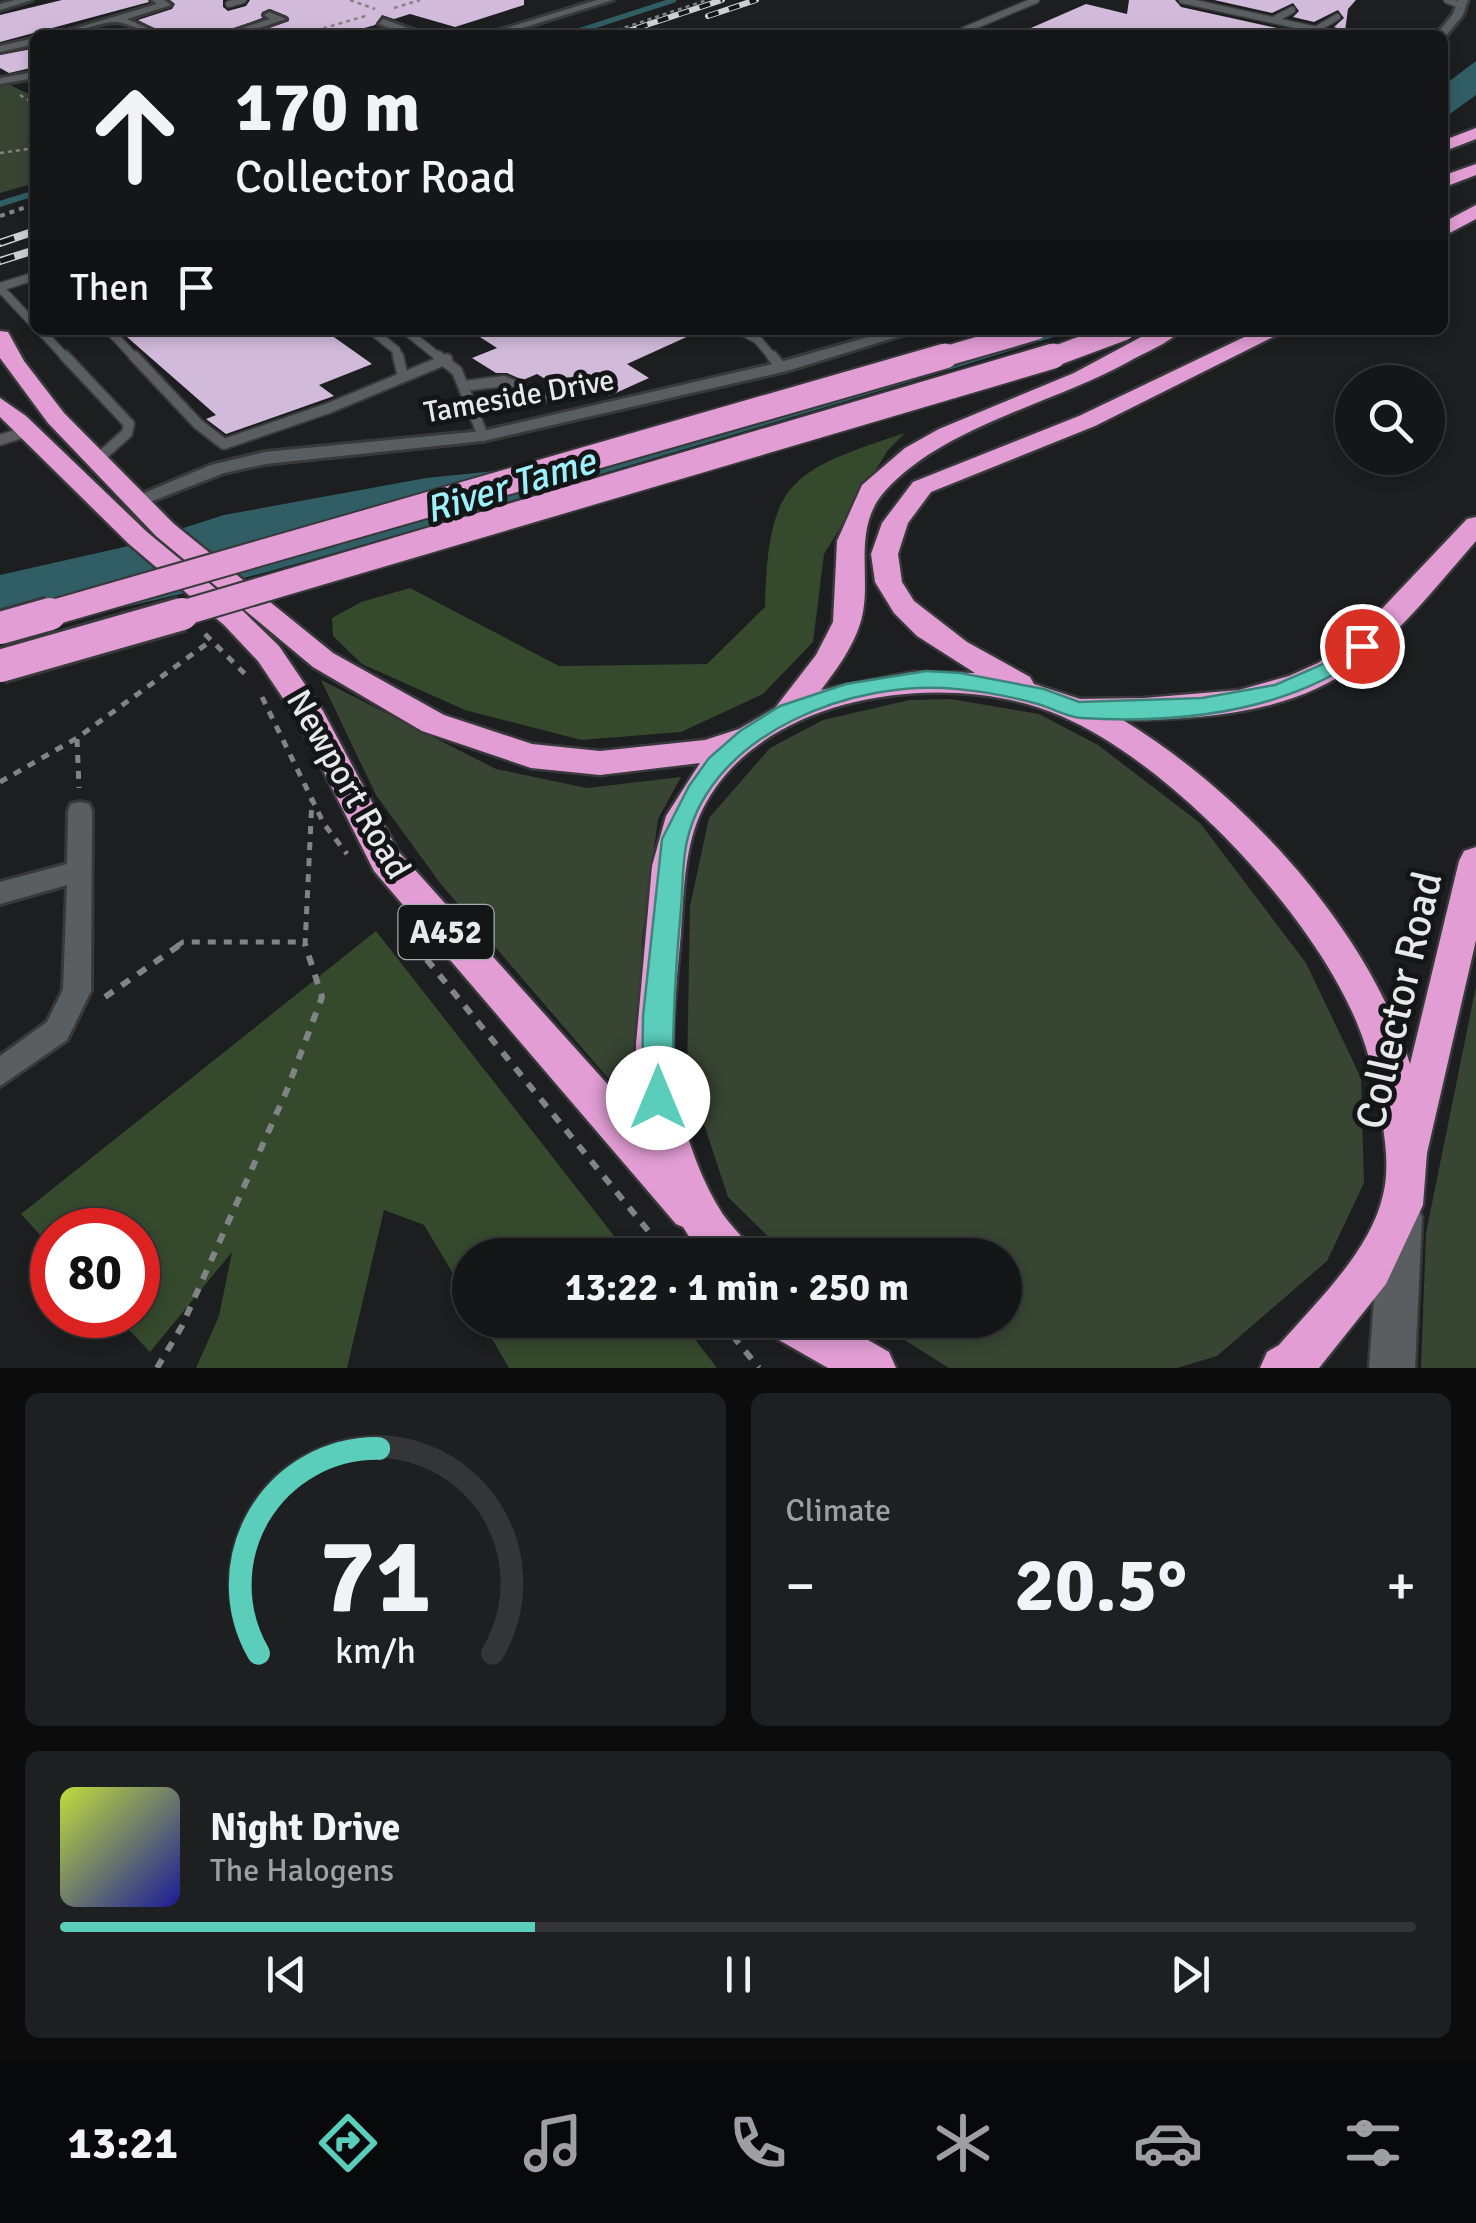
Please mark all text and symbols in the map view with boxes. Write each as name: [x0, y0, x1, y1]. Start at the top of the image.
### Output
text: 170 m: [235, 64, 420, 150]
icon: ahead: [70, 70, 200, 200]
text: Collector Road: [235, 150, 516, 205]
icon: arrive: [169, 260, 224, 315]
text: Then: [70, 264, 149, 311]
street label: Tameside Drive: [421, 362, 617, 431]
map controls: [1335, 365, 1445, 475]
button: search: [1335, 365, 1445, 475]
water label: River Tame: [419, 437, 603, 534]
pin: [1320, 604, 1405, 689]
icon: arrive: [1335, 619, 1390, 674]
street label: Newport Road: [277, 682, 420, 887]
street label: Collector Road: [1345, 867, 1454, 1134]
road number: A452: [398, 905, 494, 959]
position arrow: [606, 1046, 710, 1150]
speed limit sign: 80: [30, 1208, 160, 1338]
text: 13:22 · 1 min · 250 m: [565, 1264, 909, 1311]
text: Climate: [786, 1491, 891, 1530]
text: 71: [319, 1513, 431, 1641]
text: 20.5°: [1014, 1539, 1187, 1632]
text: −: [786, 1552, 815, 1620]
text: +: [1386, 1552, 1416, 1620]
text: km/h: [335, 1629, 416, 1673]
text: Night Drive: [210, 1804, 400, 1851]
text: The Halogens: [210, 1851, 394, 1890]
icon: previous: [259, 1947, 314, 2002]
icon: pause: [711, 1947, 766, 2002]
icon: next: [1163, 1947, 1218, 2002]
icon: directions: [313, 2108, 383, 2178]
icon: music: [518, 2108, 588, 2178]
icon: phone: [723, 2108, 793, 2178]
icon: climate: [928, 2108, 998, 2178]
icon: car: [1133, 2108, 1203, 2178]
icon: filters: [1338, 2108, 1408, 2178]
text: 13:21: [68, 2116, 178, 2171]

